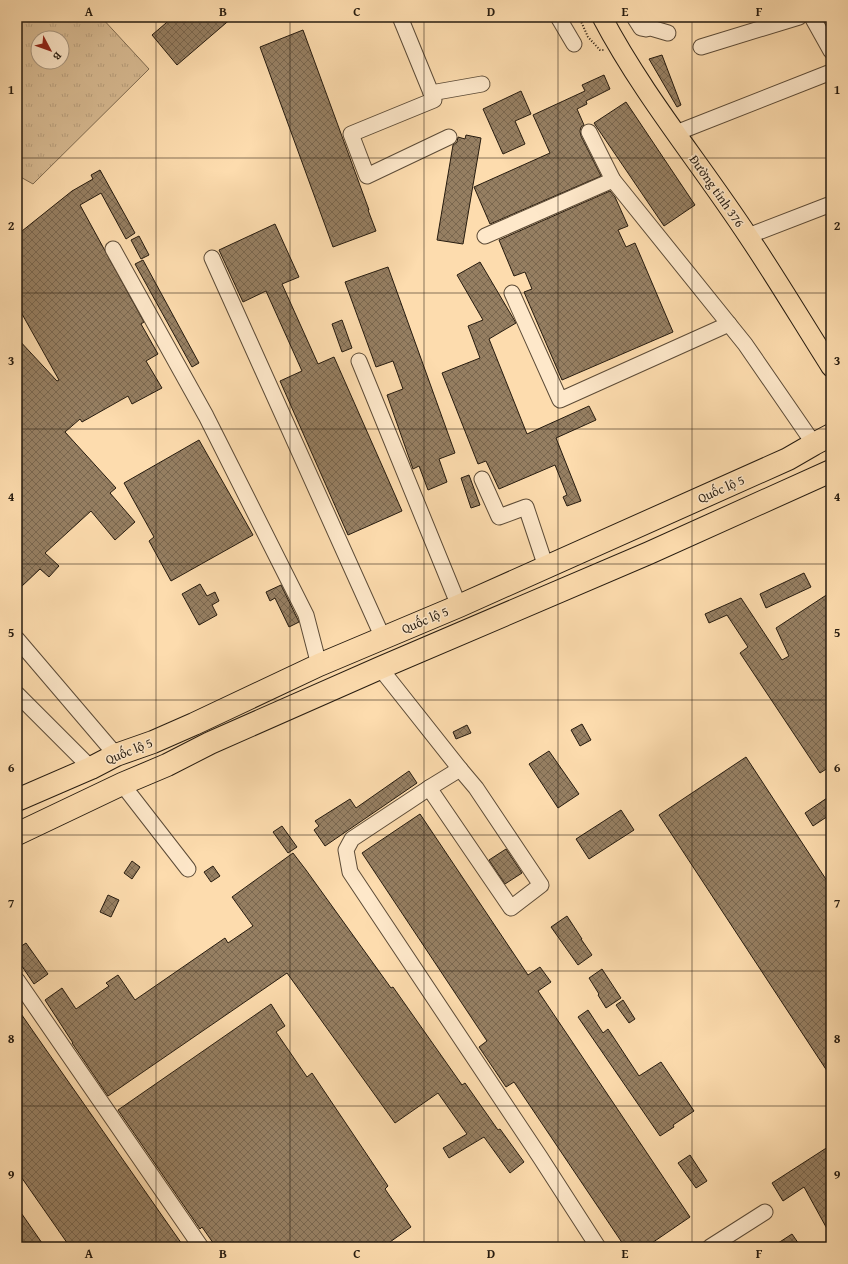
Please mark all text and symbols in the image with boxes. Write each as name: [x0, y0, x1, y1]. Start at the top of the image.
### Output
text: A: [85, 2, 94, 21]
text: B: [219, 2, 227, 21]
text: C: [353, 2, 361, 21]
text: D: [487, 2, 495, 21]
text: E: [622, 2, 629, 21]
text: F: [756, 2, 763, 21]
north arrow: [30, 30, 70, 70]
text: B: [49, 49, 66, 65]
text: 1: [8, 80, 14, 99]
text: 1: [834, 80, 840, 99]
street label: Đường tỉnh 376: [685, 151, 749, 231]
text: 2: [8, 216, 15, 235]
text: 2: [834, 216, 841, 235]
text: 3: [8, 351, 14, 370]
text: 3: [834, 351, 840, 370]
street label: Quốc lộ 5: [694, 470, 748, 508]
text: 4: [8, 487, 15, 506]
text: 4: [834, 487, 841, 506]
street label: Quốc lộ 5: [398, 602, 452, 638]
text: 5: [8, 623, 15, 642]
text: 5: [834, 623, 841, 642]
street label: Quốc lộ 5: [102, 733, 156, 769]
text: 6: [8, 758, 15, 777]
text: 6: [834, 758, 841, 777]
text: 7: [8, 894, 15, 913]
text: 7: [834, 894, 841, 913]
text: 8: [8, 1029, 15, 1048]
text: 8: [834, 1029, 841, 1048]
text: 9: [8, 1165, 15, 1184]
text: 9: [834, 1165, 841, 1184]
text: A: [85, 1244, 94, 1263]
text: B: [219, 1244, 227, 1263]
text: C: [353, 1244, 361, 1263]
text: D: [487, 1244, 495, 1263]
text: E: [622, 1244, 629, 1263]
text: F: [756, 1244, 763, 1263]

